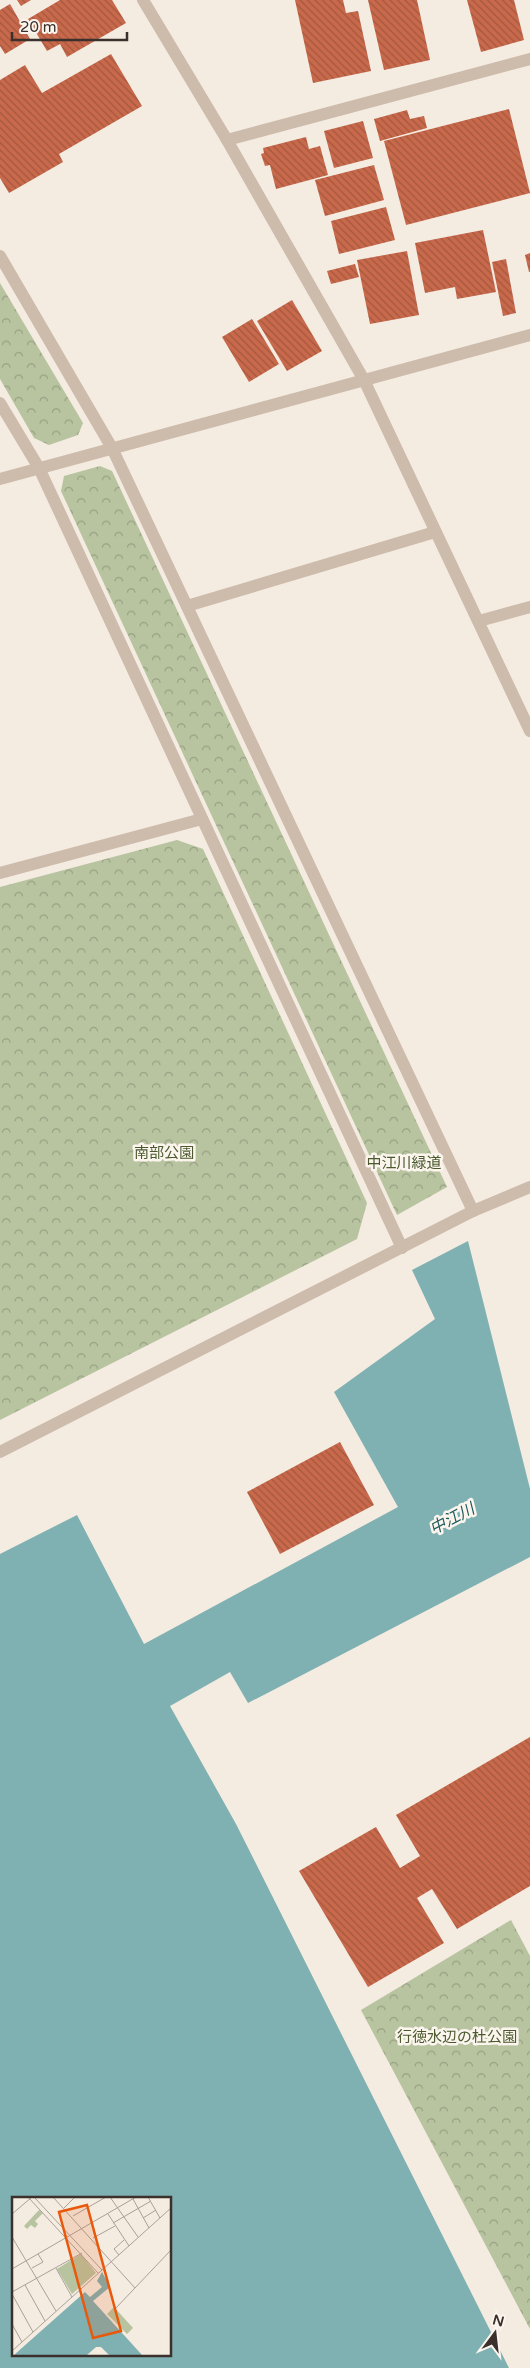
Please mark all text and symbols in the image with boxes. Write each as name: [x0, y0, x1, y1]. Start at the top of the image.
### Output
scale bar: [12, 10, 128, 42]
text: 20 m: [20, 18, 57, 36]
park label: 南部公園: [134, 1144, 194, 1162]
park label: 中江川緑道: [366, 1154, 442, 1172]
water label: 中江川: [426, 1498, 480, 1539]
park label: 行徳水辺の杜公園: [397, 2028, 517, 2046]
inset map: [12, 2197, 171, 2356]
north arrow: [470, 2308, 520, 2358]
text: N: [491, 2311, 506, 2331]

